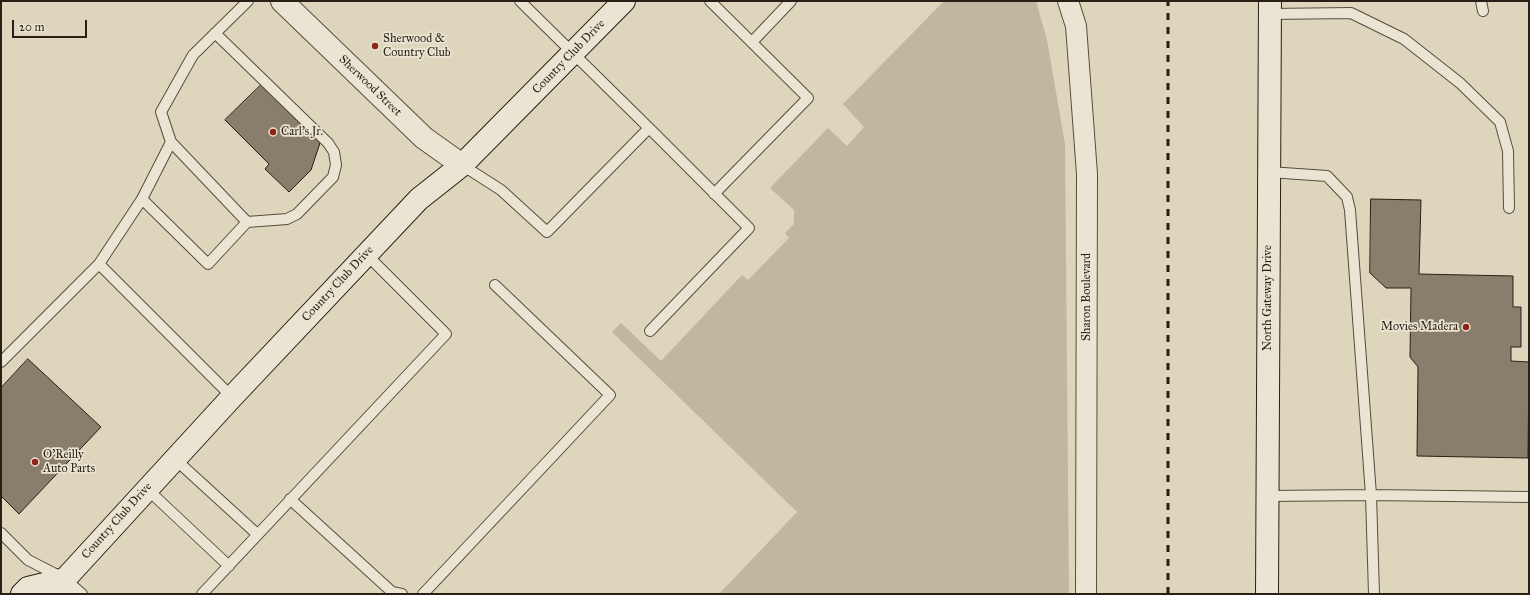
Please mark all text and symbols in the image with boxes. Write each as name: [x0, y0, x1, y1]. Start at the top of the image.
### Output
scale bar: [14, 12, 89, 38]
street label: Country Club Drive: [530, 17, 608, 97]
text: 20 m: [19, 20, 45, 34]
place label: Sherwood & Country Club: [383, 32, 451, 60]
marker: Sherwood & Country Club: [370, 41, 380, 51]
street label: Sherwood Street: [336, 52, 404, 120]
place label: Carl's Jr.: [281, 125, 323, 139]
marker: Carl's Jr.: [268, 127, 278, 137]
street label: Country Club Drive: [299, 243, 377, 325]
street label: North Gateway Drive: [1261, 245, 1275, 351]
street label: Sharon Boulevard: [1080, 253, 1094, 341]
place label: Movies Madera: [1381, 320, 1458, 334]
marker: Movies Madera: [1461, 322, 1471, 332]
place label: O'Reilly Auto Parts: [43, 448, 95, 476]
marker: O'Reilly Auto Parts: [30, 457, 40, 467]
street label: Country Club Drive: [79, 480, 155, 562]

